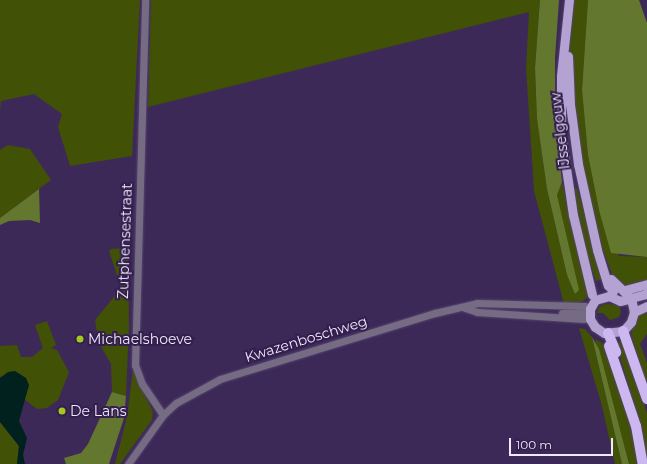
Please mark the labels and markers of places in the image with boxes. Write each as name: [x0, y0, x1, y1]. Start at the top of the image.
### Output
place label: Michaelshoeve: [88, 331, 192, 347]
marker: Michaelshoeve: [75, 334, 85, 344]
place label: De Lans: [70, 403, 126, 419]
marker: De Lans: [57, 406, 67, 416]

